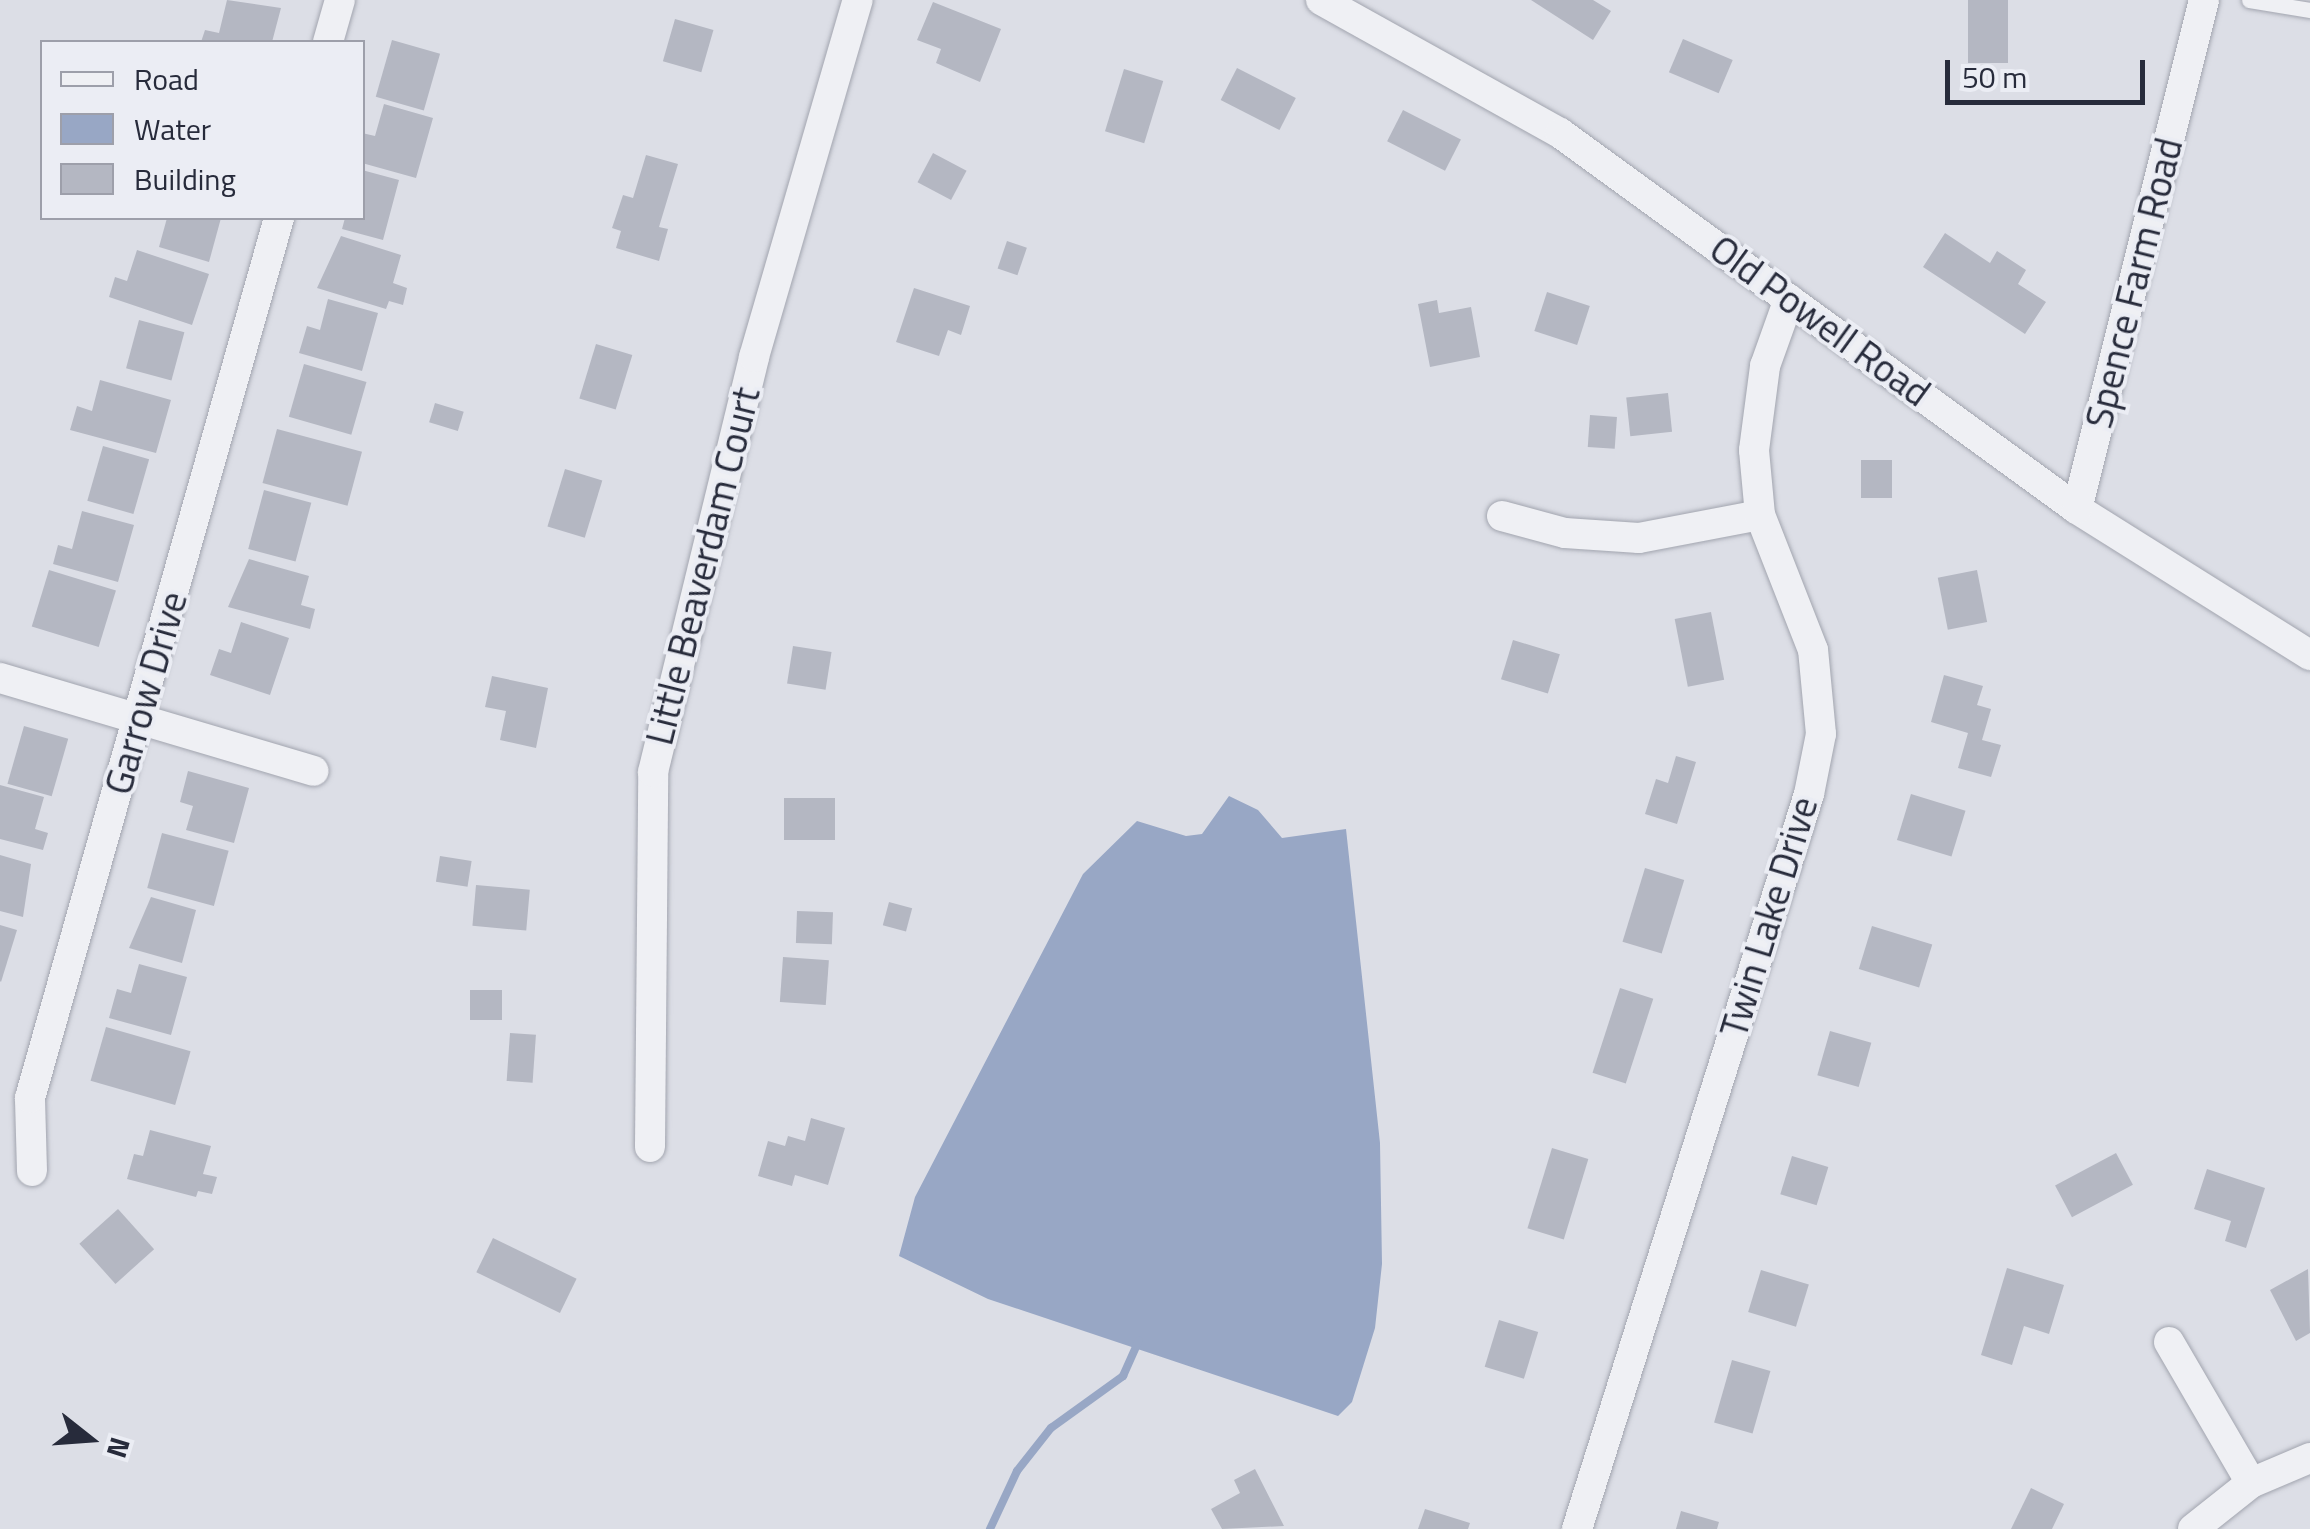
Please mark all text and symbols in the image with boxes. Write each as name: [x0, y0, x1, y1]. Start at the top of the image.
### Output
legend: [40, 40, 365, 220]
scale bar: [1950, 40, 2150, 102]
text: 50 m: [1962, 54, 2027, 100]
text: Road: [134, 56, 199, 102]
text: Water: [134, 106, 211, 152]
street label: Spence Farm Road: [2076, 133, 2192, 433]
text: Building: [134, 156, 236, 202]
street label: Old Powell Road: [1701, 226, 1939, 416]
street label: Little Beaverdam Court: [636, 382, 770, 750]
street label: Garrow Drive: [95, 586, 197, 800]
street label: Twin Lake Drive: [1711, 791, 1827, 1043]
north arrow: [40, 1389, 140, 1489]
text: N: [96, 1432, 143, 1463]

